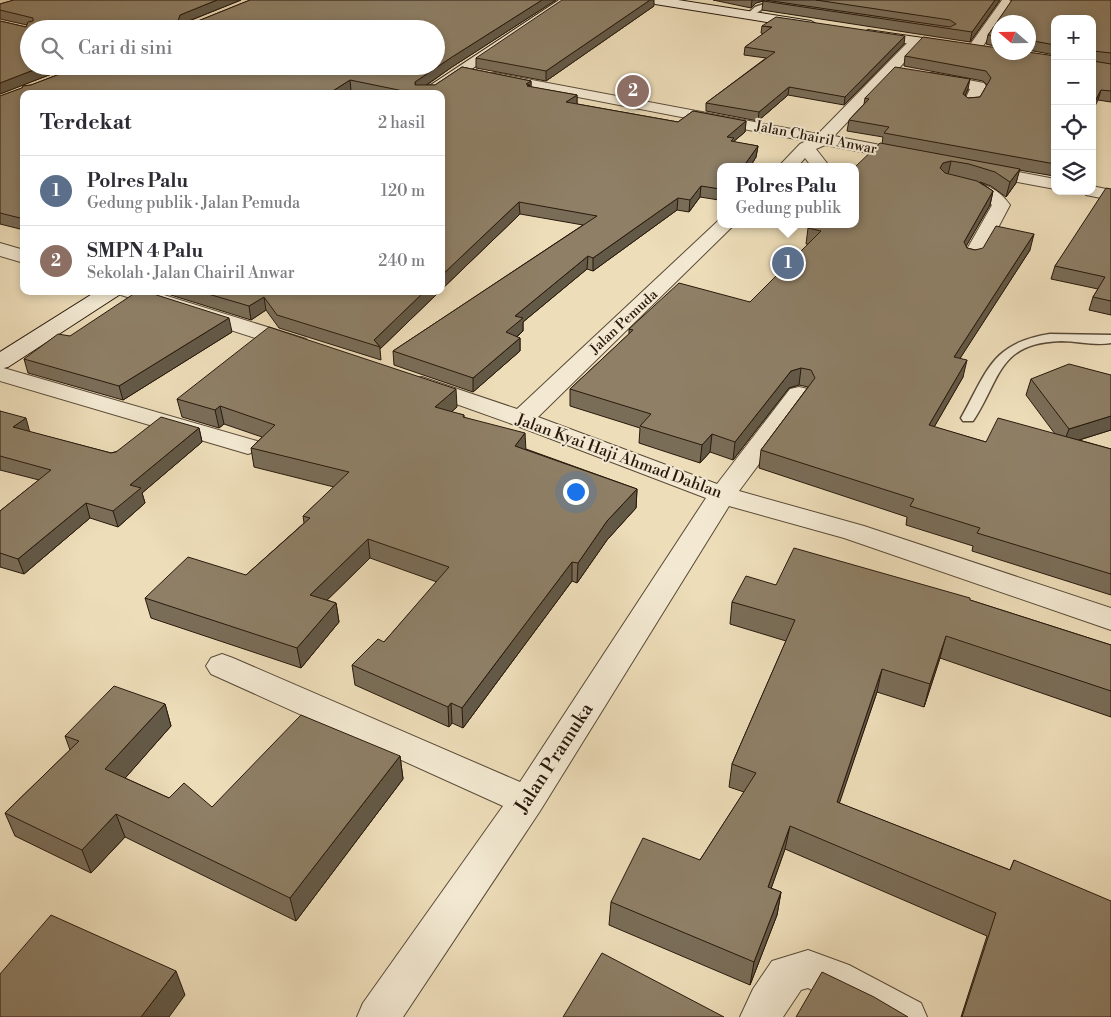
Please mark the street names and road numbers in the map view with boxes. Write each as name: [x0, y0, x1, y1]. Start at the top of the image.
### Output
street label: Jalan Chairil Anwar: [752, 117, 879, 159]
street label: Jalan Pemuda: [585, 285, 662, 359]
street label: Jalan Kyai Haji Ahmad Dahlan: [512, 409, 725, 503]
street label: Jalan Pramuka: [509, 698, 599, 818]

